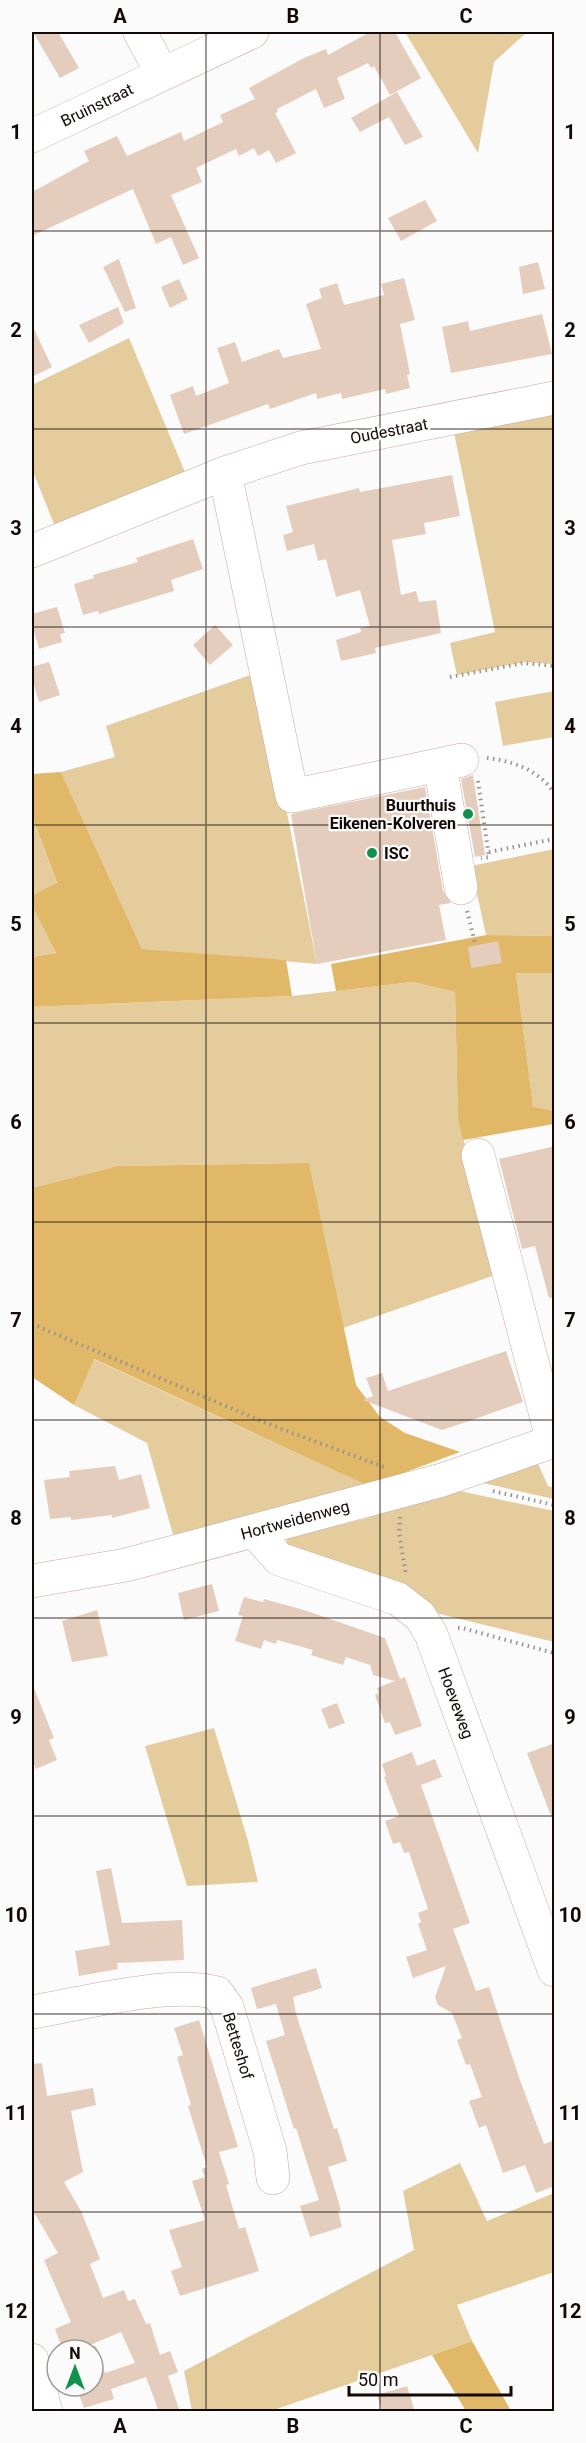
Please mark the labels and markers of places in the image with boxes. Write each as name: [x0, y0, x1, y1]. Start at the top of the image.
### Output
place label: Buurthuis Eikenen-Kolveren: [330, 796, 456, 833]
marker: Buurthuis Eikenen-Kolveren: [461, 807, 475, 821]
place label: ISC: [384, 844, 409, 863]
marker: ISC: [365, 846, 379, 860]

